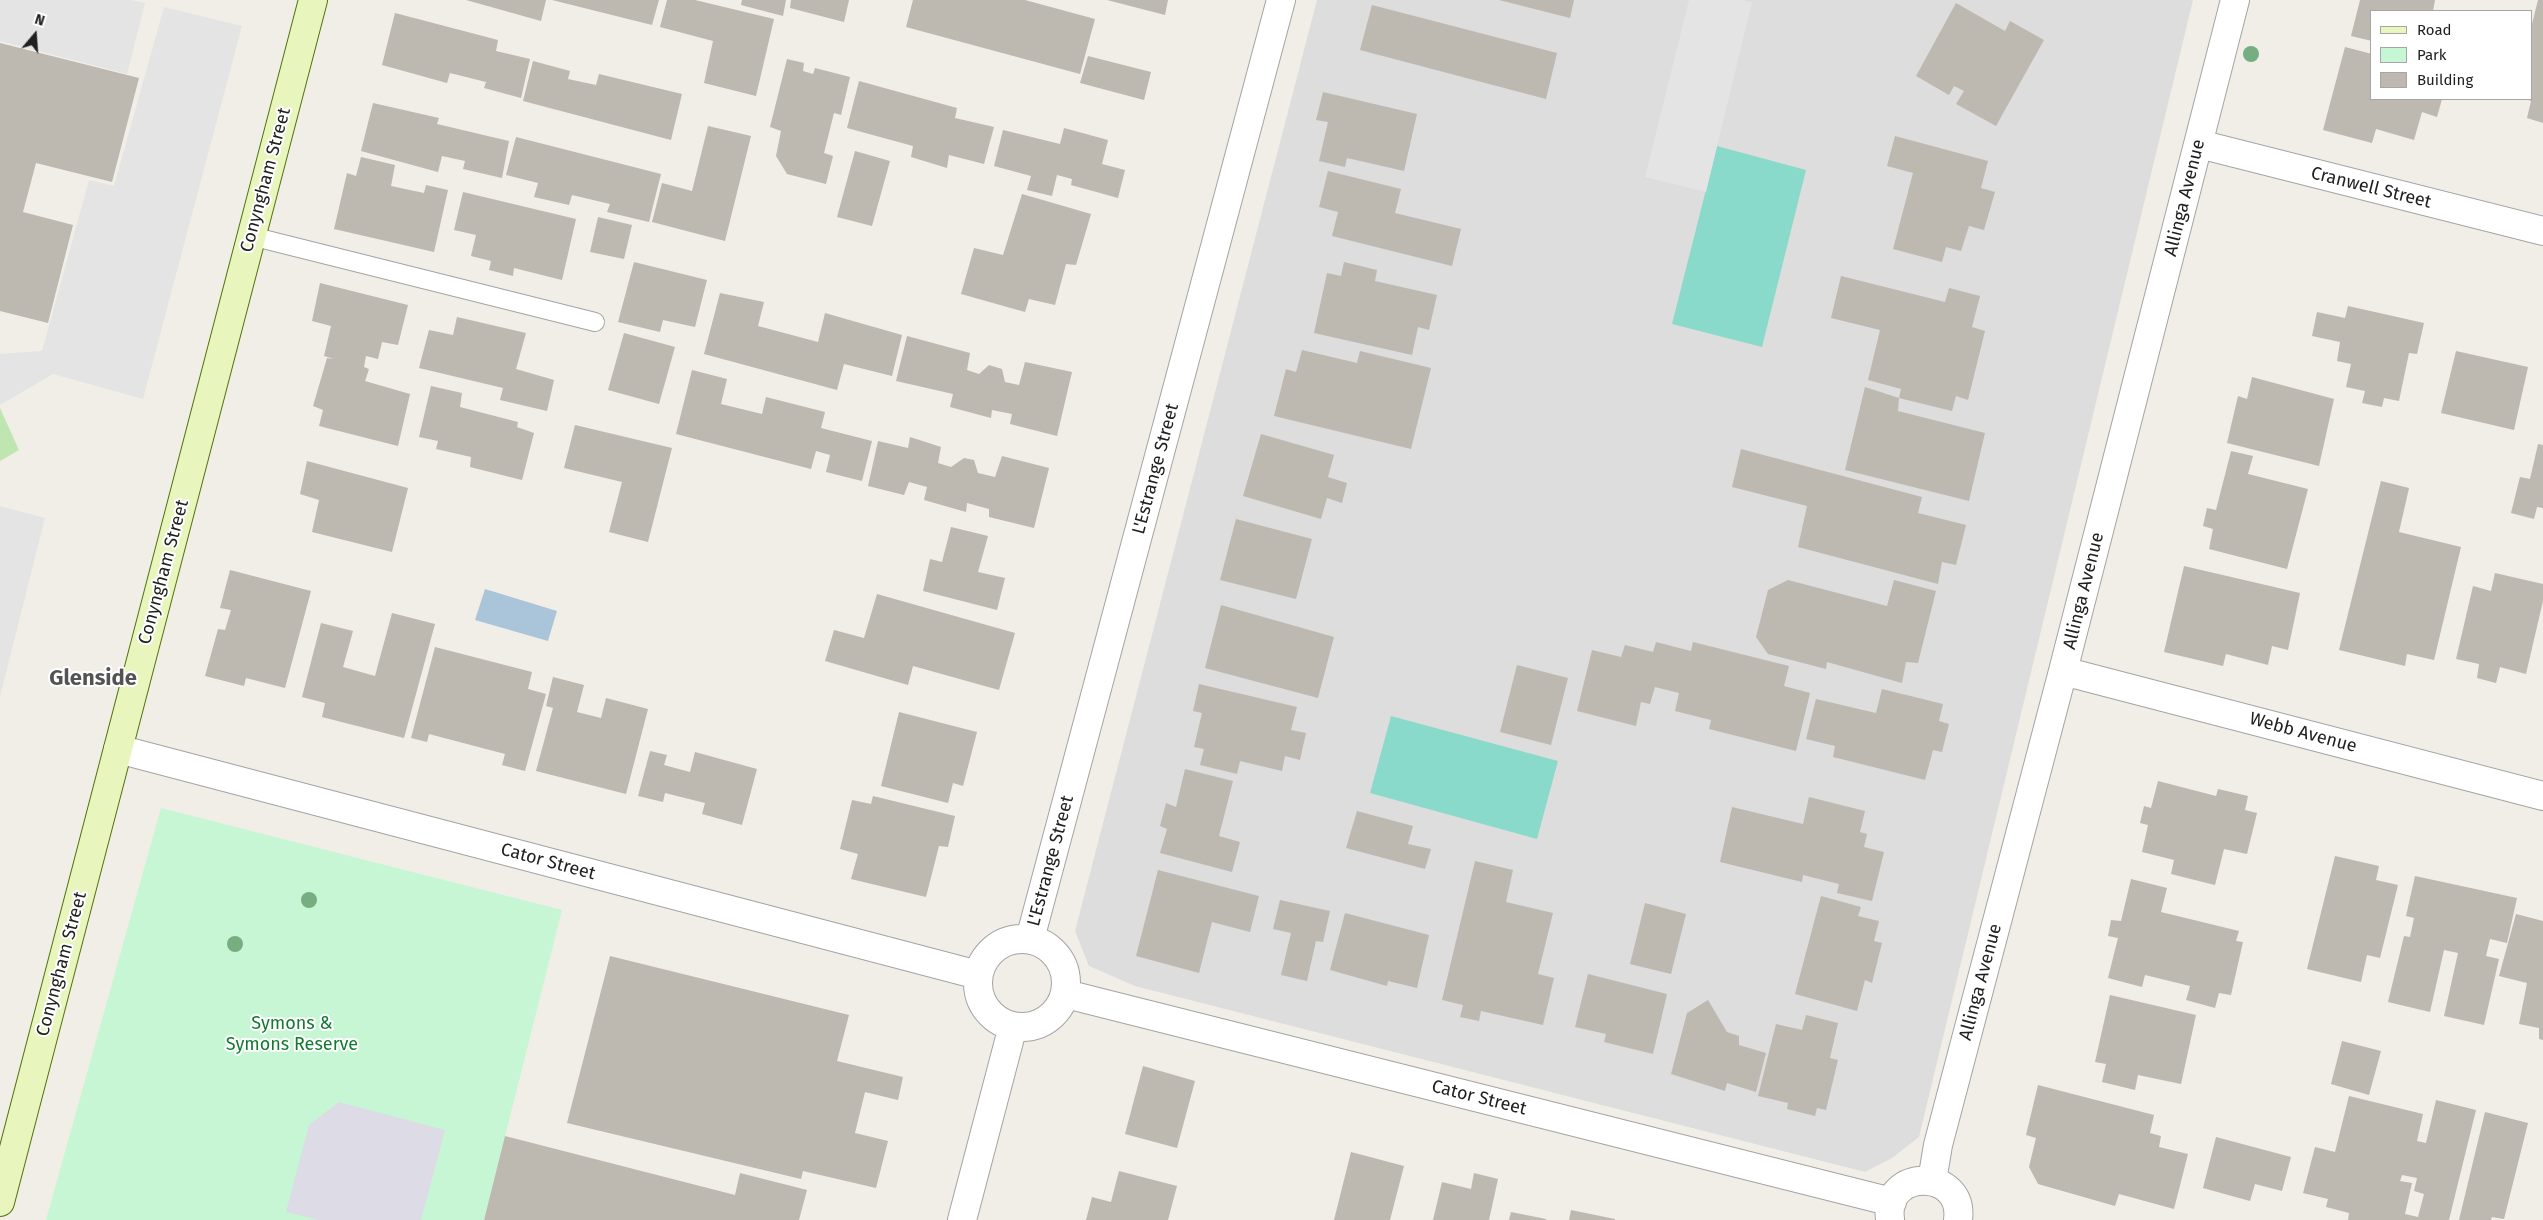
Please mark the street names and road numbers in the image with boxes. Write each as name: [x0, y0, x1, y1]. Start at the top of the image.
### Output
street label: Conyngham Street: [236, 105, 296, 255]
street label: Allinga Avenue: [2160, 137, 2210, 259]
street label: Cranwell Street: [2309, 163, 2433, 213]
street label: L'Estrange Street: [1128, 401, 1184, 537]
street label: Conyngham Street: [134, 497, 194, 647]
street label: Allinga Avenue: [2059, 530, 2109, 652]
street label: Webb Avenue: [2247, 708, 2359, 758]
street label: L'Estrange Street: [1023, 793, 1079, 929]
street label: Cator Street: [498, 839, 598, 885]
street label: Conyngham Street: [32, 889, 92, 1039]
street label: Allinga Avenue: [1955, 921, 2007, 1043]
street label: Cator Street: [1429, 1076, 1529, 1120]

